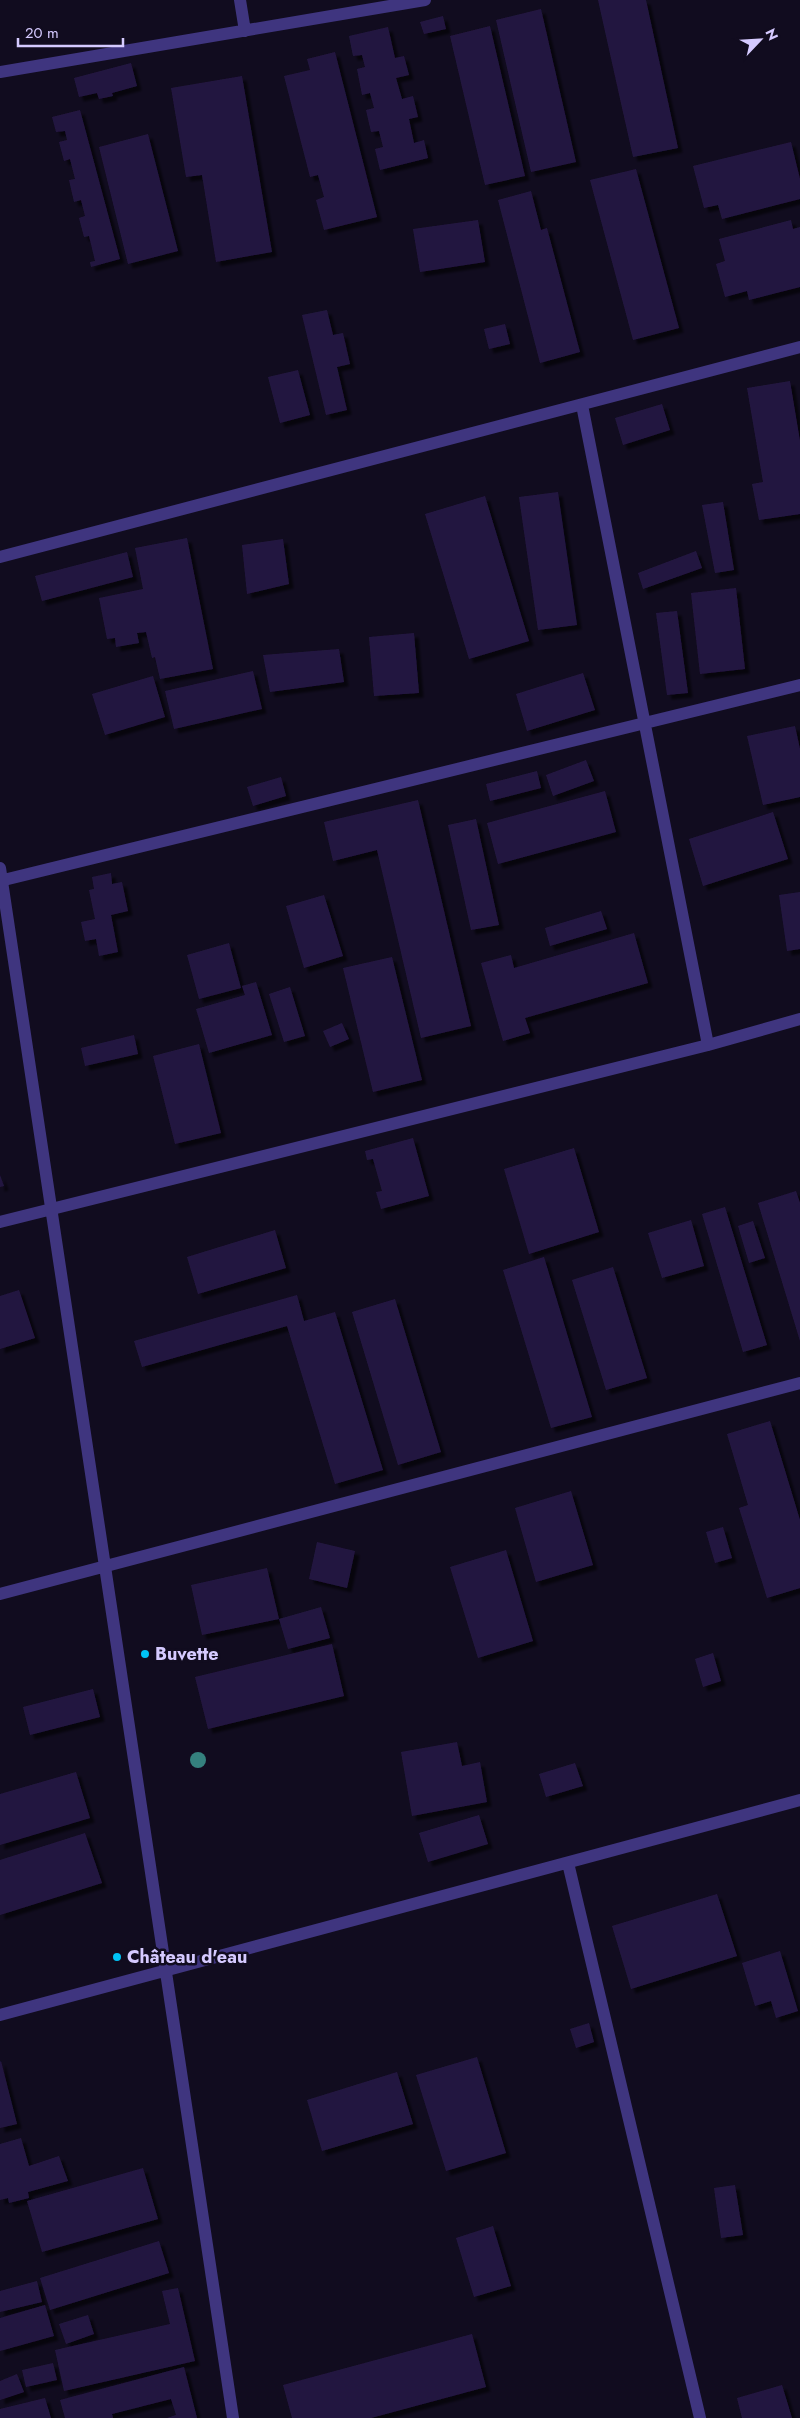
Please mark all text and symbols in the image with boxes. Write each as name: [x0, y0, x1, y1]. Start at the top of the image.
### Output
scale bar: [18, 15, 122, 47]
north arrow: [735, 15, 785, 65]
text: 20 m: [25, 22, 59, 44]
text: N: [760, 25, 783, 44]
place label: Buvette: [155, 1641, 219, 1667]
marker: Buvette: [139, 1648, 151, 1660]
place label: Château d'eau: [127, 1944, 247, 1970]
marker: Château d'eau: [111, 1951, 123, 1963]

